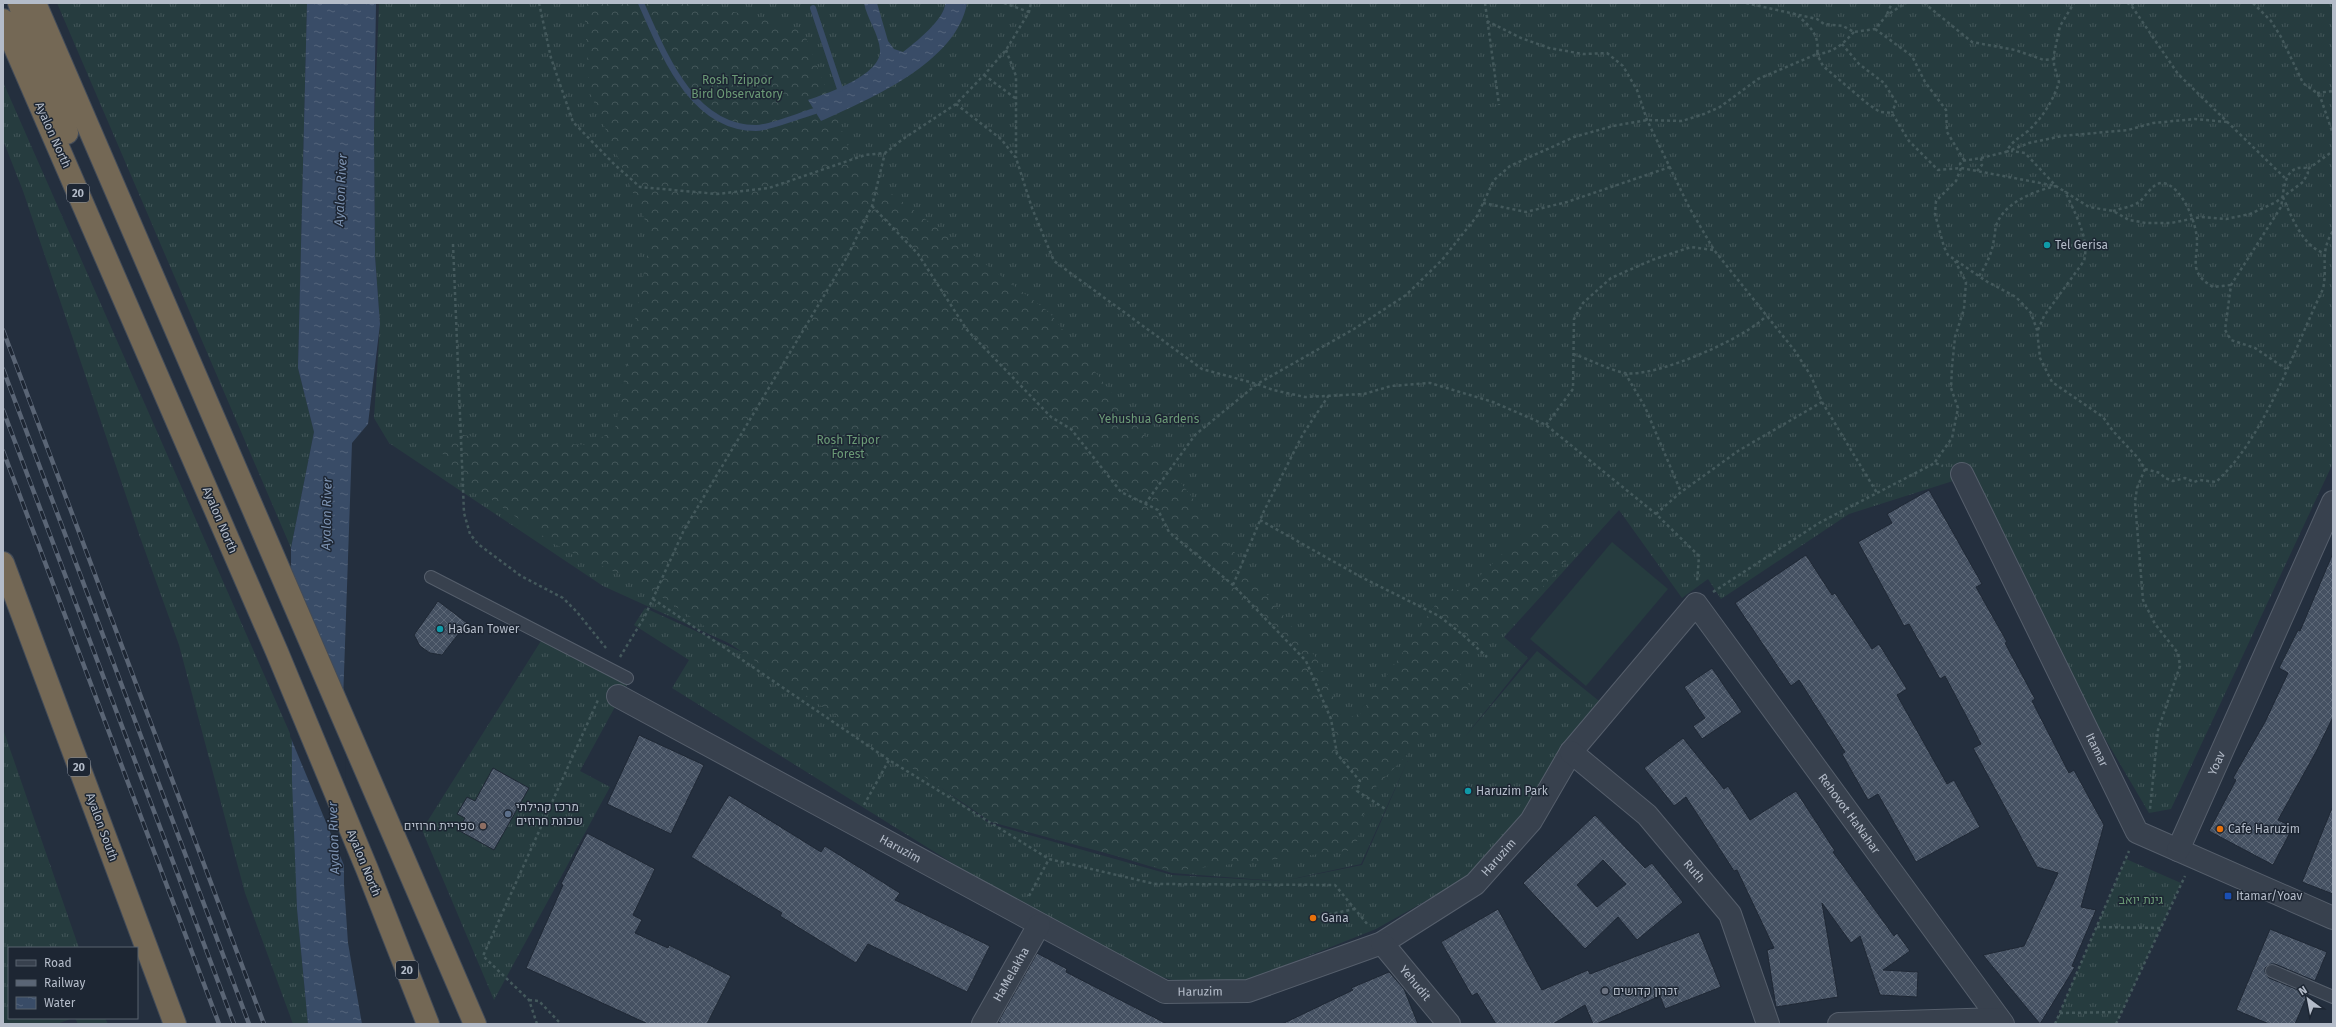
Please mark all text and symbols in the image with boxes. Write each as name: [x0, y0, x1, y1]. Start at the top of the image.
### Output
park label: Rosh Tzippor Bird Observatory: [691, 73, 783, 101]
street label: Ayalon North: [32, 100, 74, 170]
water label: Ayalon River: [331, 152, 350, 228]
road number: 20: [67, 184, 89, 202]
place label: Tel Gerisa: [2055, 238, 2108, 252]
marker: Tel Gerisa: [2042, 240, 2052, 250]
park label: Yehushua Gardens: [1099, 412, 1200, 426]
park label: Rosh Tzipor Forest: [816, 433, 880, 461]
water label: Ayalon River: [318, 477, 335, 551]
street label: Ayalon North: [200, 485, 240, 555]
place label: HaGan Tower: [448, 622, 520, 636]
marker: HaGan Tower: [435, 624, 445, 634]
street label: Itamar: [2083, 731, 2111, 769]
street label: Yoav: [2205, 749, 2228, 778]
road number: 20: [68, 758, 90, 776]
street label: Rehovot HaNahar: [1815, 771, 1883, 857]
place label: Haruzim Park: [1476, 784, 1549, 798]
marker: Haruzim Park: [1463, 786, 1473, 796]
street label: Ayalon South: [83, 791, 121, 863]
water label: Ayalon River: [325, 800, 342, 875]
place label: מרכז קהילתי שכונת חרוזים: [516, 800, 583, 828]
marker: מרכז קהילתי שכונת חרוזים: [503, 809, 513, 819]
place label: ספריית חרוזים: [404, 819, 475, 833]
marker: ספריית חרוזים: [478, 821, 488, 831]
place label: Cafe Haruzim: [2228, 822, 2300, 836]
marker: Cafe Haruzim: [2215, 824, 2225, 834]
street label: Ayalon North: [344, 828, 384, 898]
street label: Haruzim: [877, 832, 924, 866]
street label: Haruzim: [1478, 836, 1519, 879]
street label: Ruth: [1680, 857, 1708, 885]
place label: Itamar/Yoav: [2236, 889, 2302, 903]
marker: Itamar/Yoav: [2223, 891, 2233, 901]
park label: גינת יואב: [2119, 893, 2164, 907]
place label: Gana: [1321, 911, 1349, 925]
marker: Gana: [1308, 913, 1318, 923]
street label: HaMelakha: [990, 945, 1032, 1004]
legend: [8, 947, 138, 1019]
text: Road: [44, 956, 72, 970]
road number: 20: [396, 961, 418, 979]
street label: Yehudit: [1397, 963, 1434, 1004]
text: Railway: [44, 976, 85, 990]
north arrow: [2288, 979, 2328, 1019]
text: N: [2296, 983, 2310, 998]
street label: Haruzim: [1177, 984, 1223, 999]
place label: זכרון קדושים: [1613, 984, 1678, 998]
marker: זכרון קדושים: [1600, 986, 1610, 996]
text: Water: [44, 996, 76, 1010]

